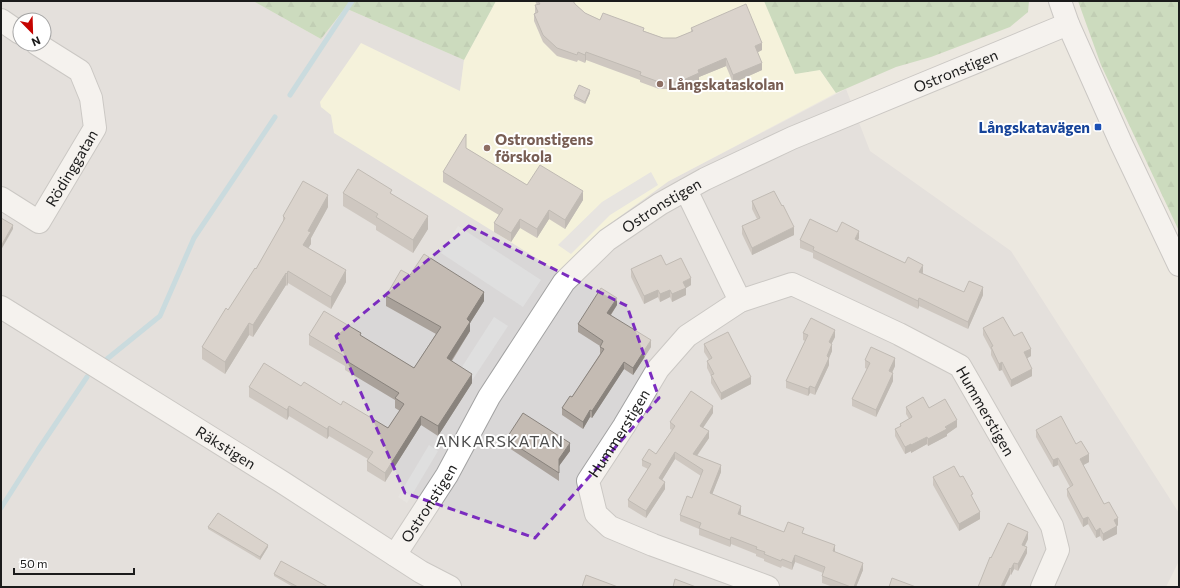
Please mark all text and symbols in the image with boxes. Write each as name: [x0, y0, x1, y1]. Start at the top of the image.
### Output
north arrow: [12, 12, 52, 52]
text: N: [30, 34, 42, 49]
street label: Ostronstigen: [911, 45, 1000, 96]
place label: Långskataskolan: [668, 75, 784, 93]
marker: Långskataskolan: [655, 79, 665, 89]
place label: Långskatavägen: [979, 118, 1090, 136]
marker: Långskatavägen: [1093, 122, 1103, 132]
street label: Rödinggatan: [41, 126, 101, 210]
place label: Ostronstigens förskola: [495, 130, 593, 165]
marker: Ostronstigens förskola: [482, 143, 492, 153]
street label: Ostronstigen: [618, 174, 704, 236]
street label: Hummerstigen: [953, 363, 1019, 459]
street label: Hummerstigen: [584, 386, 653, 481]
street label: Räkstigen: [193, 422, 259, 473]
district label: ANKARSKATAN: [436, 431, 564, 450]
street label: Ostronstigen: [397, 461, 460, 546]
scale bar: [14, 550, 134, 576]
text: 50 m: [20, 556, 48, 570]

